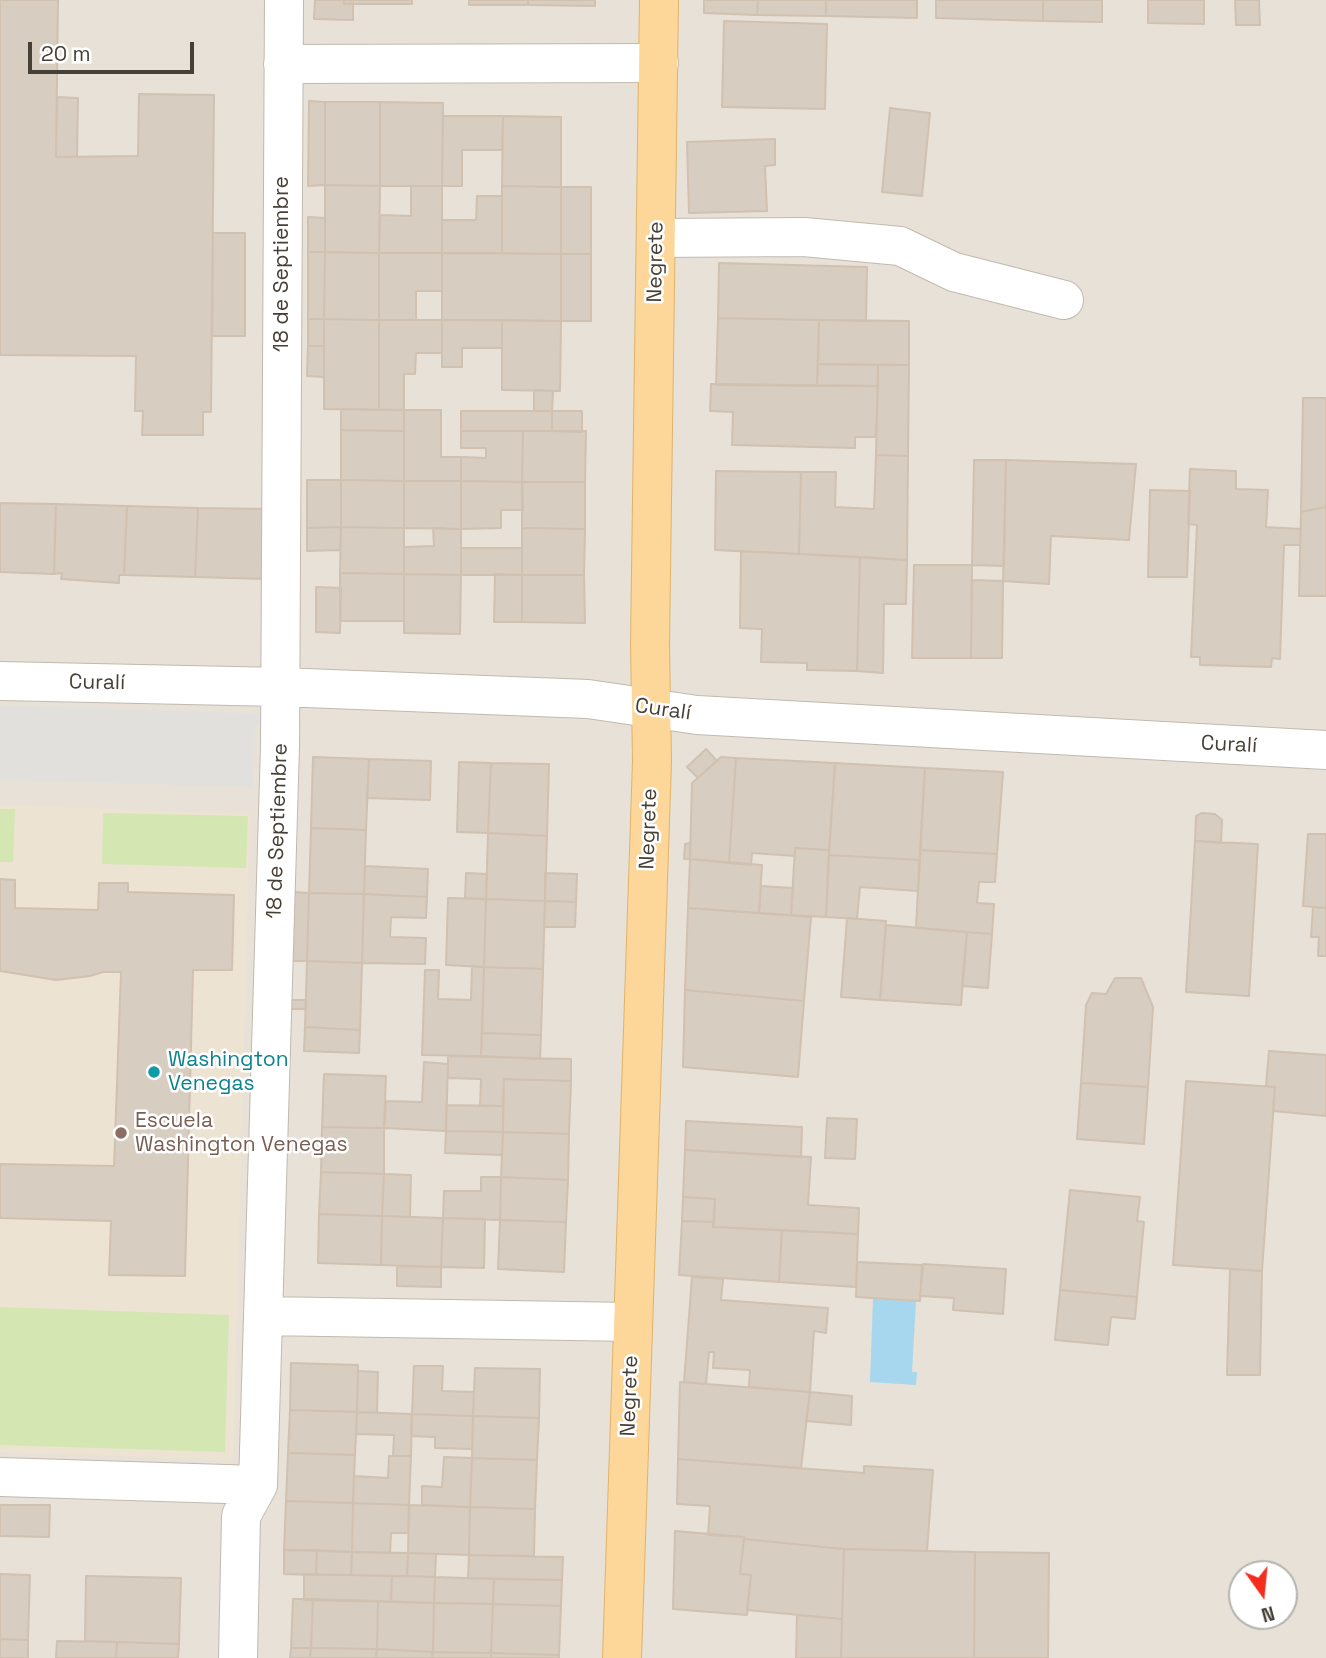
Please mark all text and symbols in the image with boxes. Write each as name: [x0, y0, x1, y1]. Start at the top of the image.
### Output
scale bar: [32, 28, 198, 72]
text: 20 m: [41, 40, 91, 67]
street label: 18 de Septiembre: [269, 176, 295, 352]
street label: Negrete: [643, 221, 669, 303]
street label: Curalí: [69, 670, 125, 696]
street label: Curalí: [633, 694, 693, 726]
street label: Curalí: [1200, 731, 1258, 759]
street label: 18 de Septiembre: [262, 743, 294, 919]
street label: Negrete: [635, 788, 663, 870]
place label: Washington Venegas: [168, 1047, 289, 1097]
marker: Washington Venegas: [146, 1064, 162, 1080]
place label: Escuela Washington Venegas: [135, 1108, 348, 1158]
marker: Escuela Washington Venegas: [113, 1125, 129, 1141]
street label: Negrete: [616, 1355, 644, 1437]
north arrow: [1228, 1560, 1298, 1630]
text: N: [1259, 1600, 1277, 1628]

